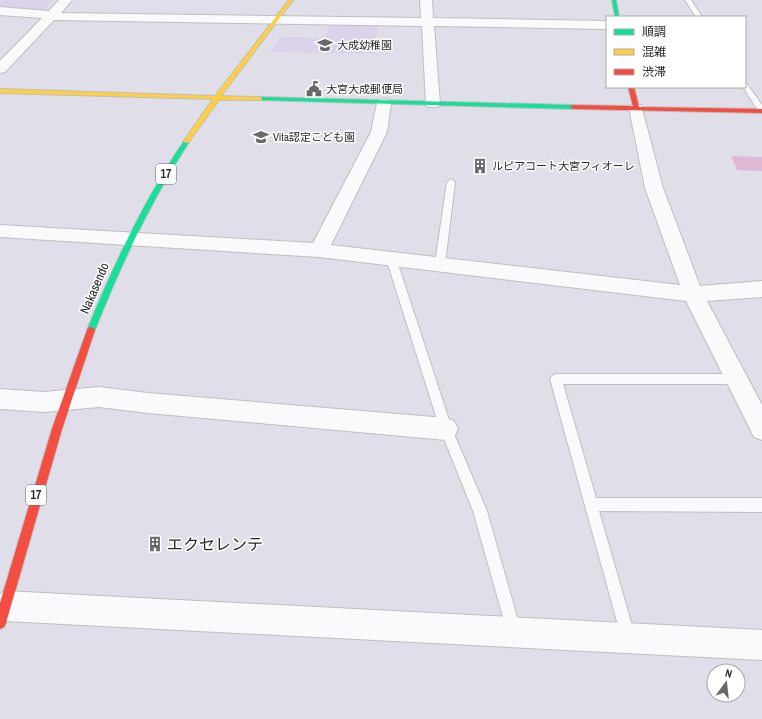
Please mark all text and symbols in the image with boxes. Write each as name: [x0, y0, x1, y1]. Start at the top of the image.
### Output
legend: [606, 16, 746, 88]
text: 順調: [642, 24, 666, 40]
school or university icon: 大成幼稚園: [316, 36, 334, 54]
place label: 大成幼稚園: [337, 38, 392, 52]
text: 混雑: [642, 44, 666, 60]
text: 渋滞: [642, 64, 666, 80]
public building icon: 大宮大成郵便局: [305, 80, 323, 98]
place label: 大宮大成郵便局: [326, 82, 403, 96]
school or university icon: Vita認定こども園: [252, 128, 270, 146]
place label: Vita認定こども園: [273, 130, 355, 144]
building icon: ルピアコート大宮フィオーレ: [471, 157, 489, 175]
place label: ルピアコート大宮フィオーレ: [492, 159, 635, 173]
road number: 17: [156, 164, 176, 184]
street label: Nakasendo: [76, 260, 113, 316]
road number: 17: [26, 485, 46, 505]
place label: エクセレンテ: [167, 533, 263, 555]
building icon: エクセレンテ: [146, 535, 164, 553]
north arrow: [706, 663, 746, 703]
text: N: [724, 666, 734, 681]

